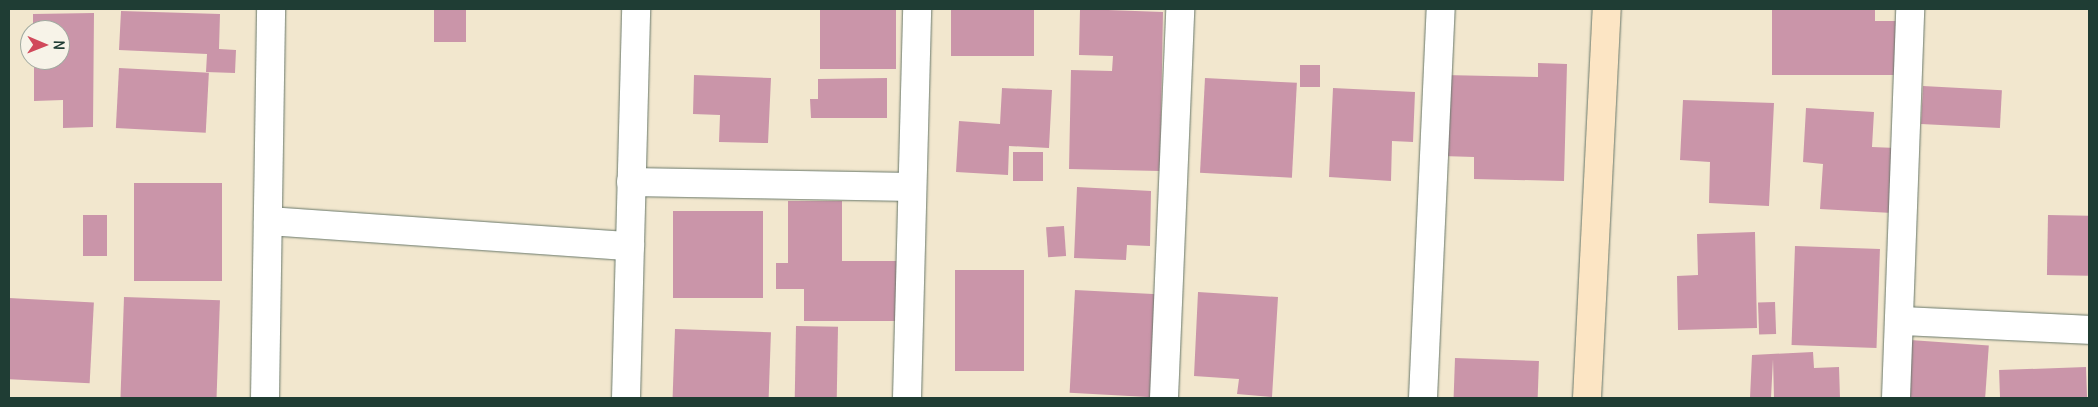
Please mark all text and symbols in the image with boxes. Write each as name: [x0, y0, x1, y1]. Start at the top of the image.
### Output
north arrow: [20, 20, 70, 70]
text: N: [50, 40, 68, 50]

